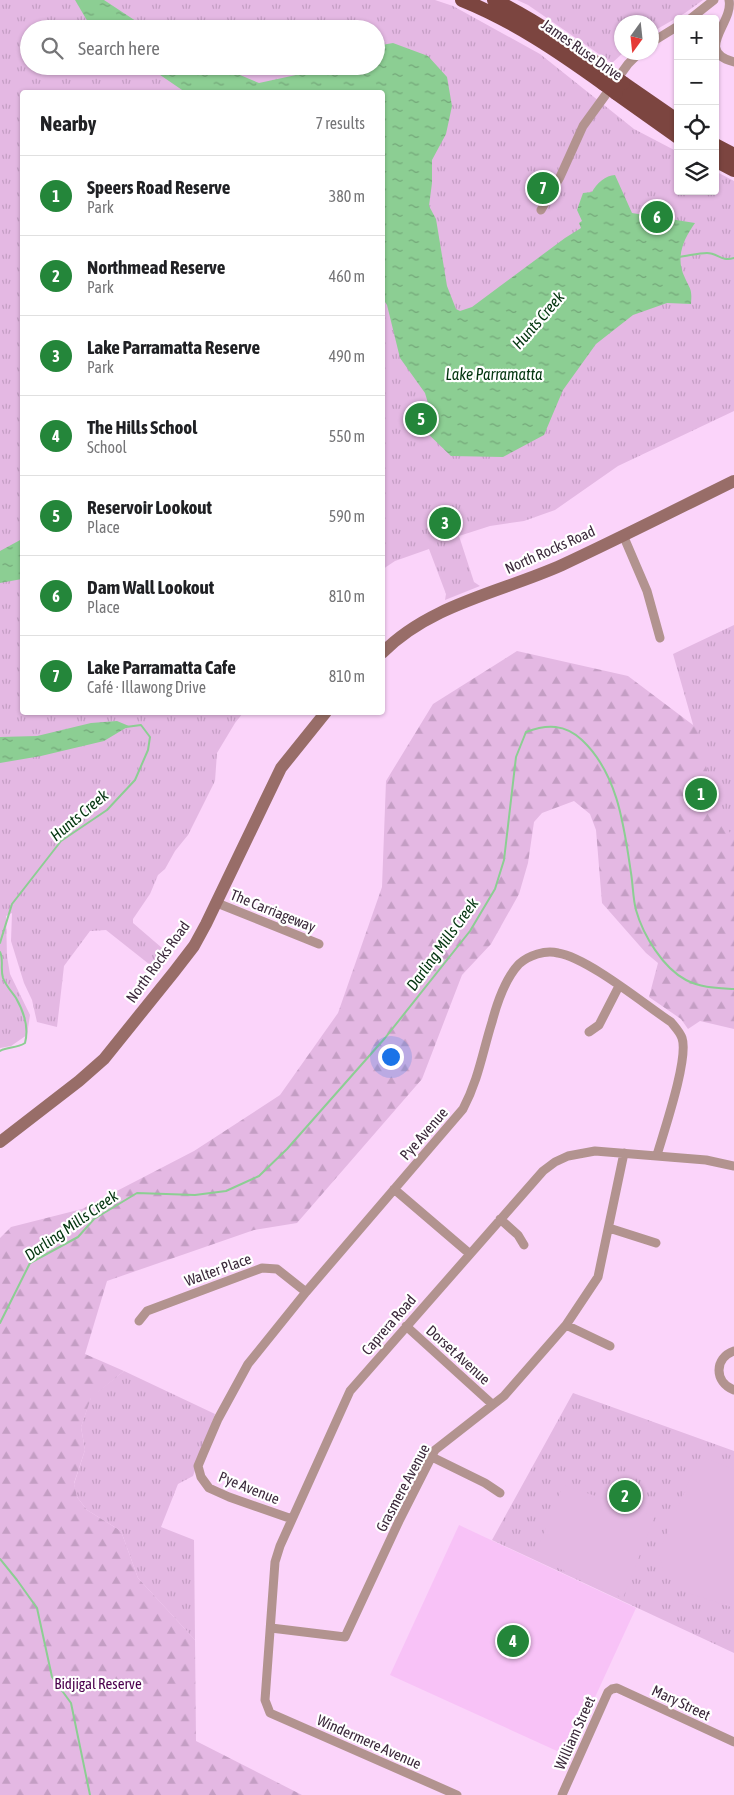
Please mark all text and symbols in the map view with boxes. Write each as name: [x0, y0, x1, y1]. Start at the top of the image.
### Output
street label: James Ruse Drive: [539, 15, 626, 84]
north arrow: [614, 15, 659, 60]
map controls: [674, 15, 719, 195]
button: +: [674, 15, 719, 60]
search box: [20, 20, 385, 75]
icon: search: [38, 34, 66, 62]
text: Search here: [78, 37, 160, 59]
button: −: [674, 60, 719, 105]
button: locate: [674, 105, 719, 150]
text: Nearby: [40, 111, 96, 135]
text: 7 results: [315, 114, 365, 132]
button: layers: [674, 150, 719, 195]
pin: 7: [527, 169, 559, 207]
text: Speers Road Reserve: [87, 176, 230, 198]
text: 1: [52, 187, 60, 205]
text: 380 m: [329, 187, 365, 205]
text: Park: [87, 198, 114, 216]
pin: 6: [641, 198, 673, 236]
text: Northmead Reserve: [87, 256, 225, 278]
text: 2: [52, 267, 60, 285]
text: 460 m: [329, 267, 365, 285]
text: Park: [87, 278, 114, 296]
water label: Hunts Creek: [508, 287, 568, 352]
text: Lake Parramatta Reserve: [87, 336, 260, 358]
text: 3: [52, 347, 60, 365]
text: 490 m: [329, 347, 365, 365]
text: Park: [87, 358, 114, 376]
water label: Lake Parramatta: [446, 365, 543, 383]
pin: 5: [405, 400, 437, 438]
text: The Hills School: [87, 416, 197, 438]
text: 4: [52, 427, 60, 445]
text: 550 m: [329, 427, 365, 445]
text: School: [87, 438, 127, 456]
text: Reservoir Lookout: [87, 496, 212, 518]
pin: 3: [429, 504, 461, 542]
text: 5: [52, 507, 60, 525]
text: 590 m: [329, 507, 365, 525]
text: Place: [87, 518, 120, 536]
street label: North Rocks Road: [502, 522, 597, 577]
text: Dam Wall Lookout: [87, 576, 214, 598]
text: 6: [52, 587, 60, 605]
text: 810 m: [329, 587, 365, 605]
text: Place: [87, 598, 120, 616]
text: Lake Parramatta Cafe: [87, 656, 236, 678]
text: 7: [52, 667, 60, 685]
text: 810 m: [329, 667, 365, 685]
text: Café · Illawong Drive: [87, 678, 206, 696]
pin: 1: [685, 775, 717, 813]
water label: Hunts Creek: [46, 785, 112, 844]
street label: The Carriageway: [228, 886, 318, 935]
water label: Darling Mills Creek: [402, 893, 483, 994]
street label: North Rocks Road: [122, 918, 193, 1006]
your location: [378, 1044, 404, 1070]
street label: Pye Avenue: [396, 1104, 451, 1163]
water label: Darling Mills Creek: [21, 1186, 123, 1265]
street label: Walter Place: [182, 1250, 254, 1289]
street label: Caprera Road: [358, 1291, 419, 1358]
street label: Dorset Avenue: [423, 1322, 494, 1388]
street label: Grasmere Avenue: [372, 1441, 433, 1534]
street label: Pye Avenue: [216, 1468, 282, 1507]
pin: 2: [609, 1477, 641, 1515]
pin: 4: [497, 1622, 529, 1660]
park label: Bidjigal Reserve: [54, 1675, 142, 1692]
street label: Mary Street: [649, 1682, 713, 1723]
street label: William Street: [551, 1693, 598, 1772]
street label: Windermere Avenue: [314, 1711, 424, 1772]

